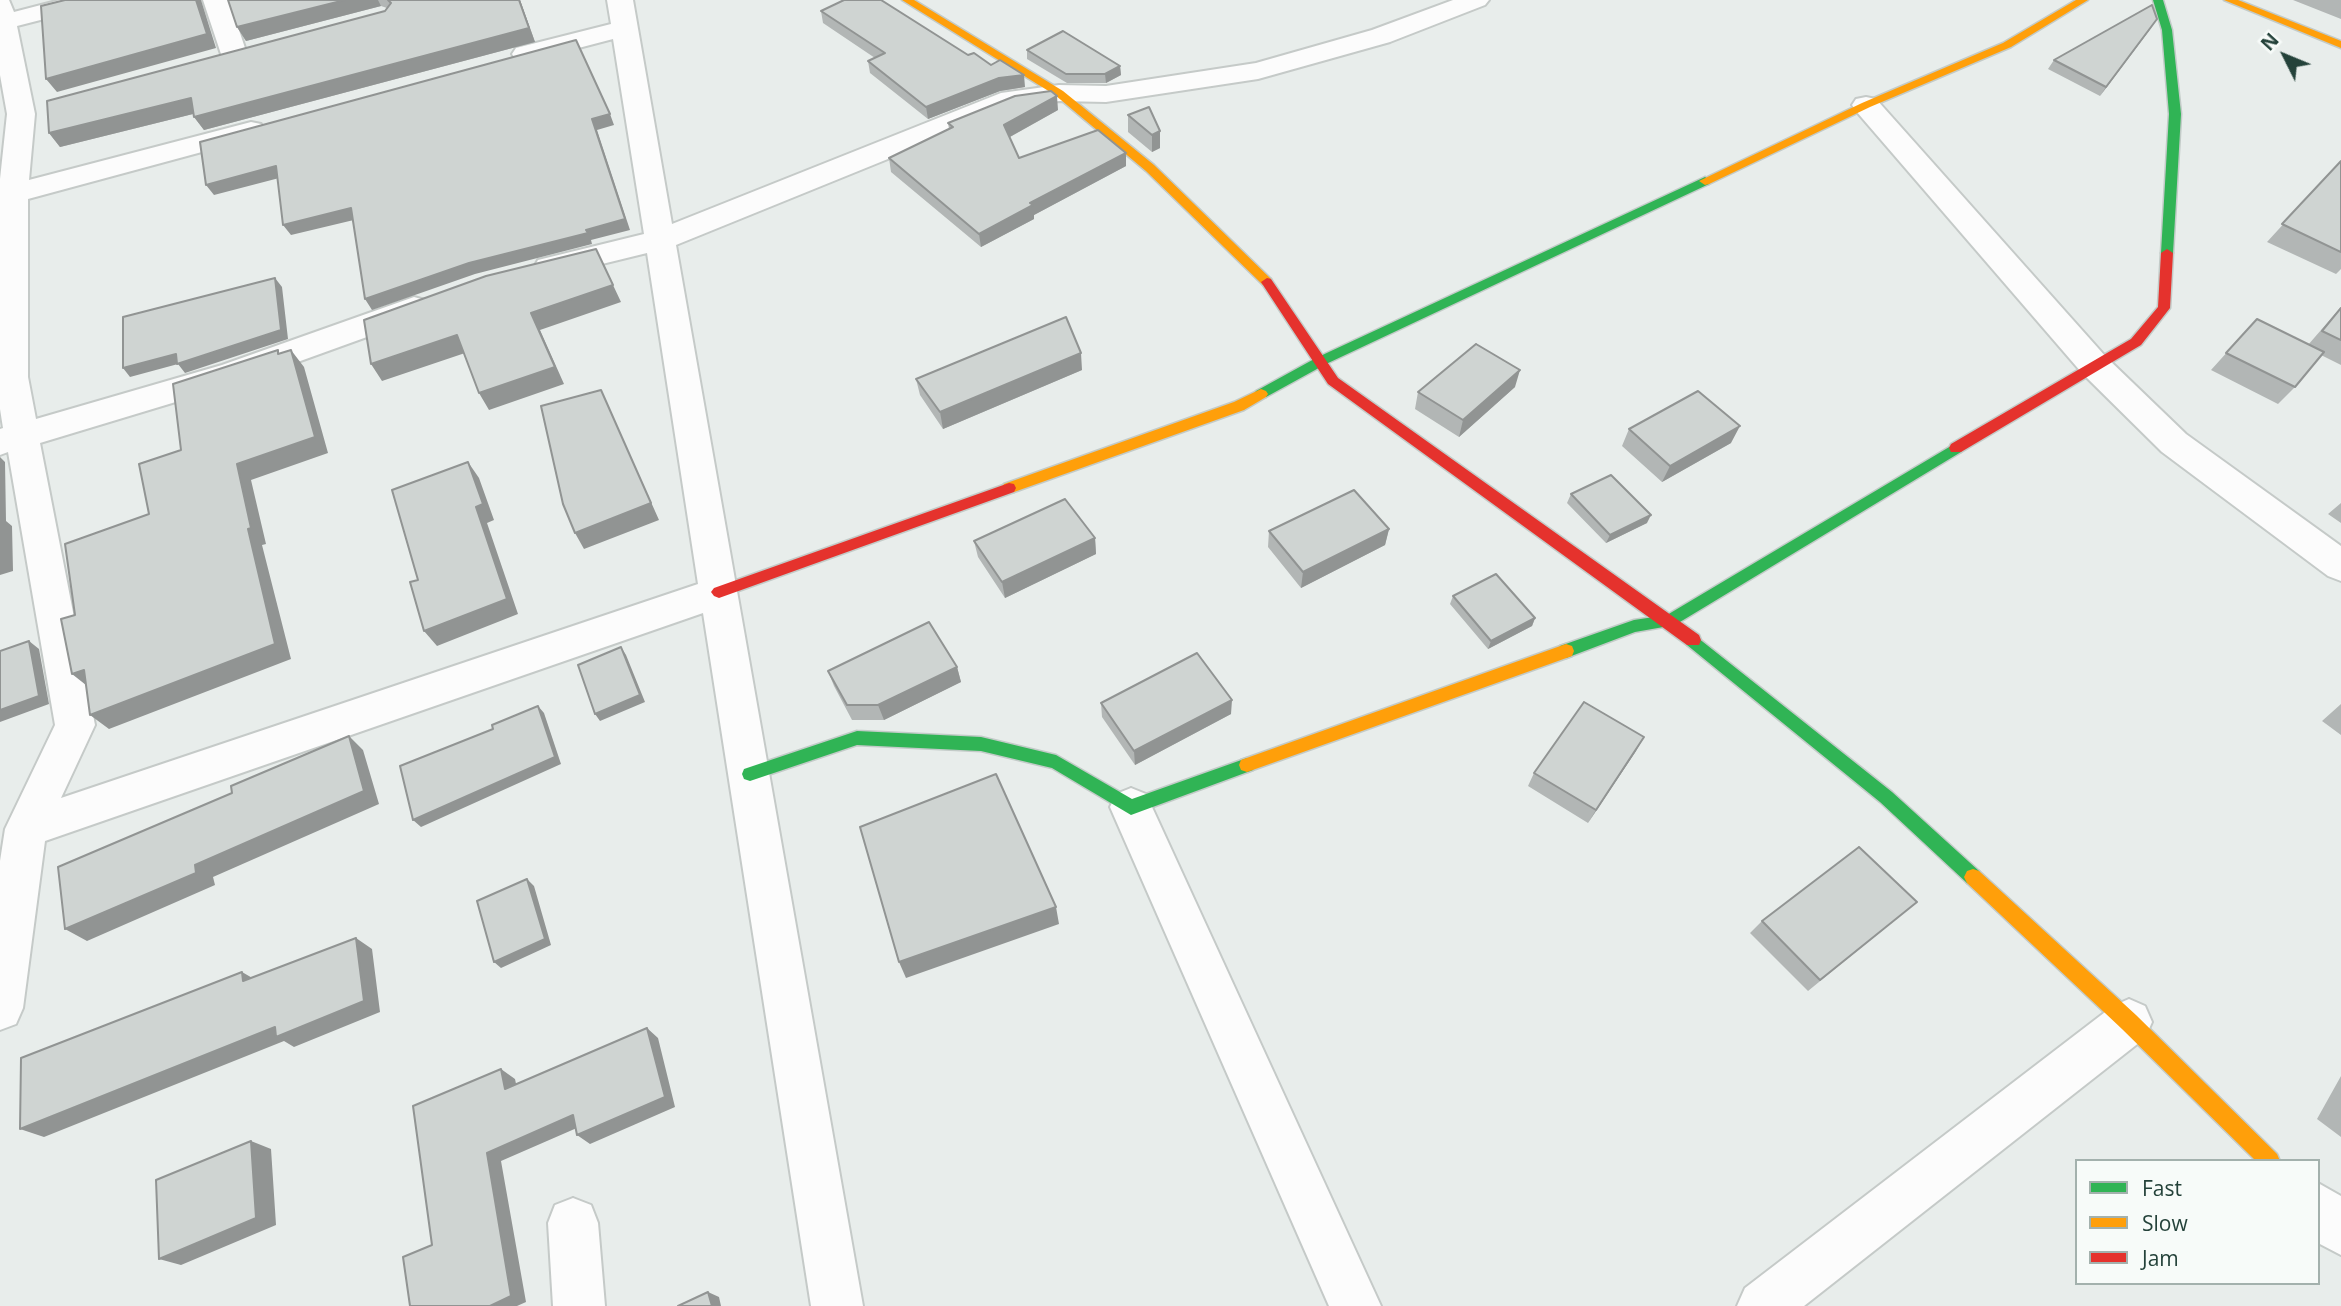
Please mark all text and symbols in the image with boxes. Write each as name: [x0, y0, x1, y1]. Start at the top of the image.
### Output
north arrow: [2250, 21, 2320, 91]
text: N: [2255, 27, 2284, 56]
legend: [2075, 1159, 2320, 1285]
text: Fast: [2142, 1174, 2182, 1202]
text: Slow: [2142, 1209, 2188, 1237]
text: Jam: [2142, 1244, 2179, 1272]

